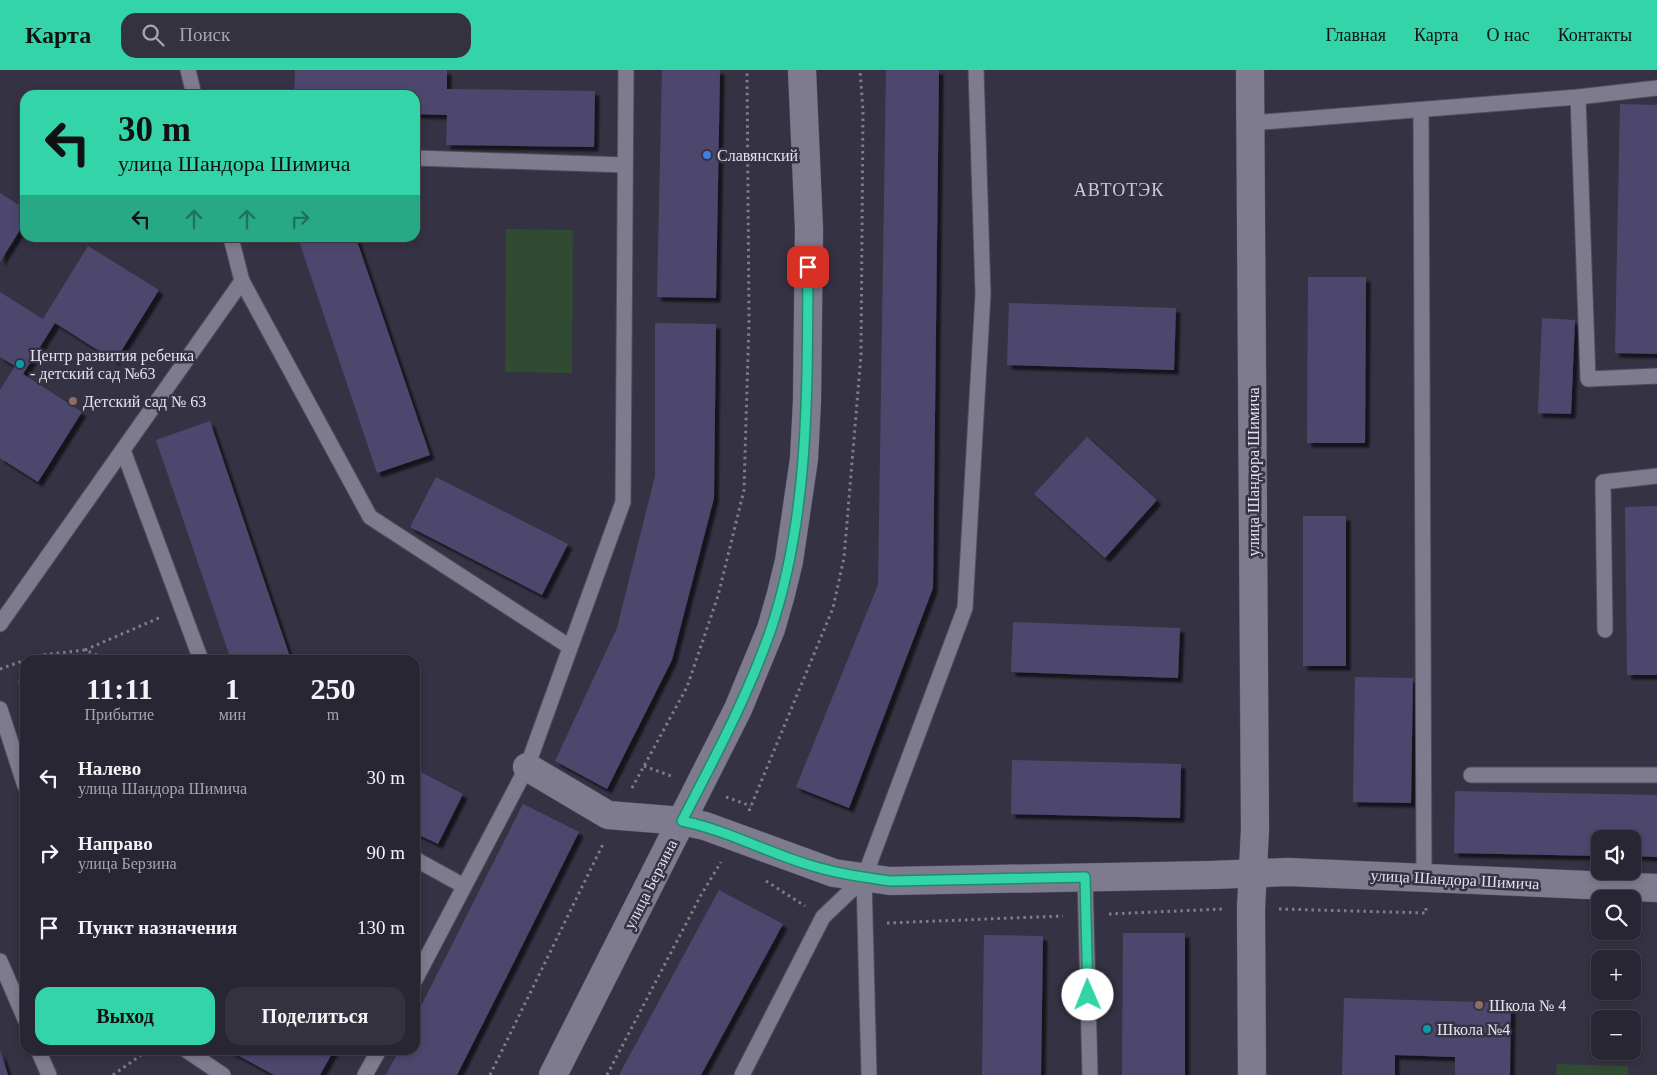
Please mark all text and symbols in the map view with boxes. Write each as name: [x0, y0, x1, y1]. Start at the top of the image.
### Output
search box: [121, 13, 471, 58]
icon: search: [139, 21, 167, 49]
text: Карта: [25, 22, 91, 48]
text: Поиск: [179, 24, 230, 45]
text: Главная: [1326, 25, 1386, 45]
text: Карта: [1414, 25, 1459, 45]
text: О нас: [1487, 25, 1530, 45]
text: Контакты: [1558, 25, 1632, 45]
icon: left: [35, 110, 100, 175]
text: 30 m: [118, 110, 191, 149]
place label: Славянский: [717, 147, 798, 164]
marker: Славянский: [701, 149, 713, 161]
text: улица Шандора Шимича: [118, 151, 351, 176]
district label: АВТОТЭК: [1074, 180, 1164, 200]
icon: left: [127, 205, 155, 233]
icon: ahead: [180, 205, 208, 233]
icon: ahead: [233, 205, 261, 233]
icon: right: [286, 205, 314, 233]
pin: [787, 246, 829, 288]
icon: arrive: [794, 253, 822, 281]
place label: Центр развития ребенка - детский сад №63: [30, 347, 194, 383]
marker: Центр развития ребенка - детский сад №63: [14, 358, 26, 370]
street label: улица Шандора Шимича: [1245, 387, 1263, 557]
place label: Детский сад № 63: [83, 393, 206, 411]
marker: Детский сад № 63: [67, 395, 79, 407]
text: 11:11: [86, 672, 153, 705]
text: 1: [225, 672, 240, 705]
text: 250: [310, 672, 355, 705]
text: Прибытие: [85, 706, 154, 723]
text: мин: [219, 706, 246, 723]
text: m: [327, 706, 339, 723]
text: Налево: [78, 758, 141, 779]
icon: left: [35, 764, 63, 792]
text: 30 m: [366, 767, 405, 788]
text: улица Шандора Шимича: [78, 780, 247, 797]
map controls: [1591, 830, 1641, 1060]
button: sound: [1591, 830, 1641, 880]
text: Направо: [78, 833, 153, 854]
street label: улица Берзина: [621, 836, 681, 932]
icon: right: [35, 839, 63, 867]
text: 90 m: [366, 842, 405, 863]
text: улица Берзина: [78, 855, 177, 872]
street label: улица Шандора Шимича: [1370, 867, 1540, 893]
button: search: [1591, 890, 1641, 940]
icon: arrive: [35, 914, 63, 942]
text: Пункт назначения: [78, 917, 237, 938]
text: 130 m: [357, 917, 405, 938]
button: +: [1591, 950, 1641, 1000]
position arrow: [1061, 968, 1113, 1020]
button: Выход: [35, 987, 215, 1045]
button: Поделиться: [225, 987, 405, 1045]
place label: Школа № 4: [1489, 997, 1566, 1014]
marker: Школа № 4: [1473, 999, 1485, 1011]
button: −: [1591, 1010, 1641, 1060]
place label: Школа №4: [1437, 1021, 1510, 1038]
marker: Школа №4: [1421, 1023, 1433, 1035]

